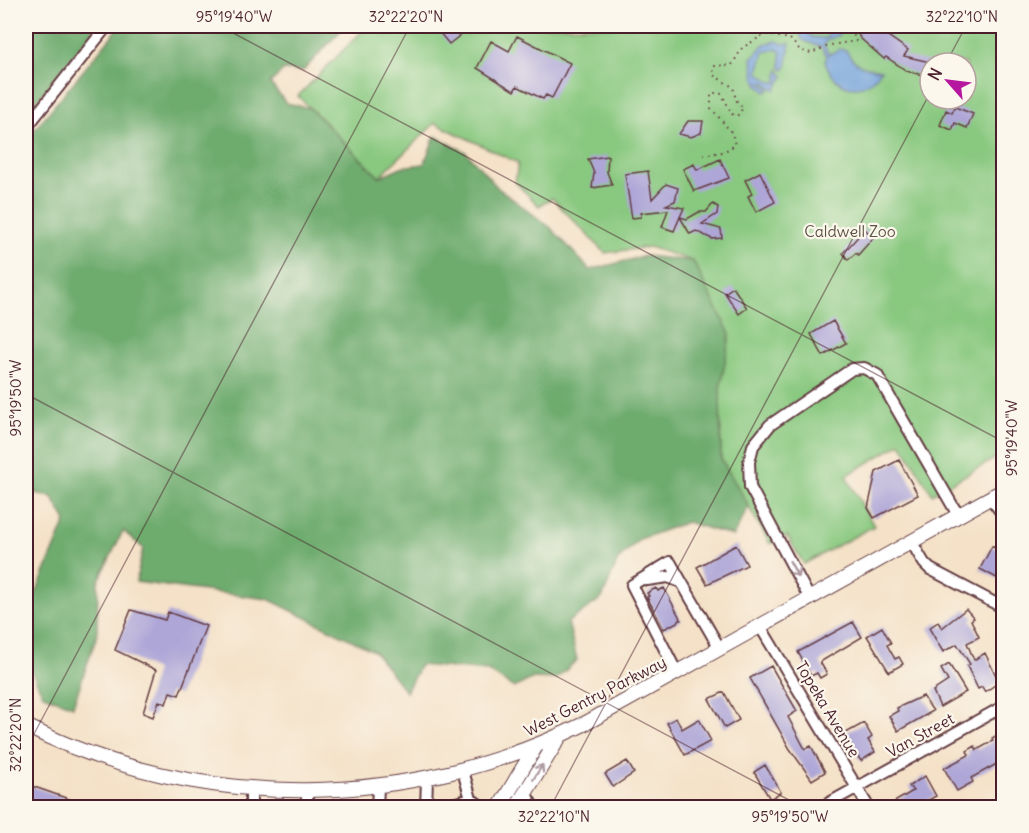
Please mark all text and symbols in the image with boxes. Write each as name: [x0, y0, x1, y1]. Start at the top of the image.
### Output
text: 95°19'40"W: [196, 7, 273, 26]
text: 32°22'20"N: [369, 7, 443, 26]
text: 32°22'10"N: [926, 7, 998, 26]
north arrow: [918, 51, 978, 111]
text: N: [923, 64, 946, 84]
park label: Caldwell Zoo: [804, 221, 896, 241]
text: 95°19'50"W: [6, 359, 25, 436]
text: 95°19'40"W: [1002, 399, 1021, 476]
one-way arrow: [788, 560, 800, 577]
street label: West Gentry Parkway: [521, 651, 669, 741]
street label: Topeka Avenue: [791, 657, 865, 761]
text: 32°22'20"N: [6, 698, 25, 772]
street label: Van Street: [883, 708, 958, 762]
one-way arrow: [532, 764, 544, 781]
text: 32°22'10"N: [518, 807, 590, 826]
text: 95°19'50"W: [752, 807, 829, 826]

